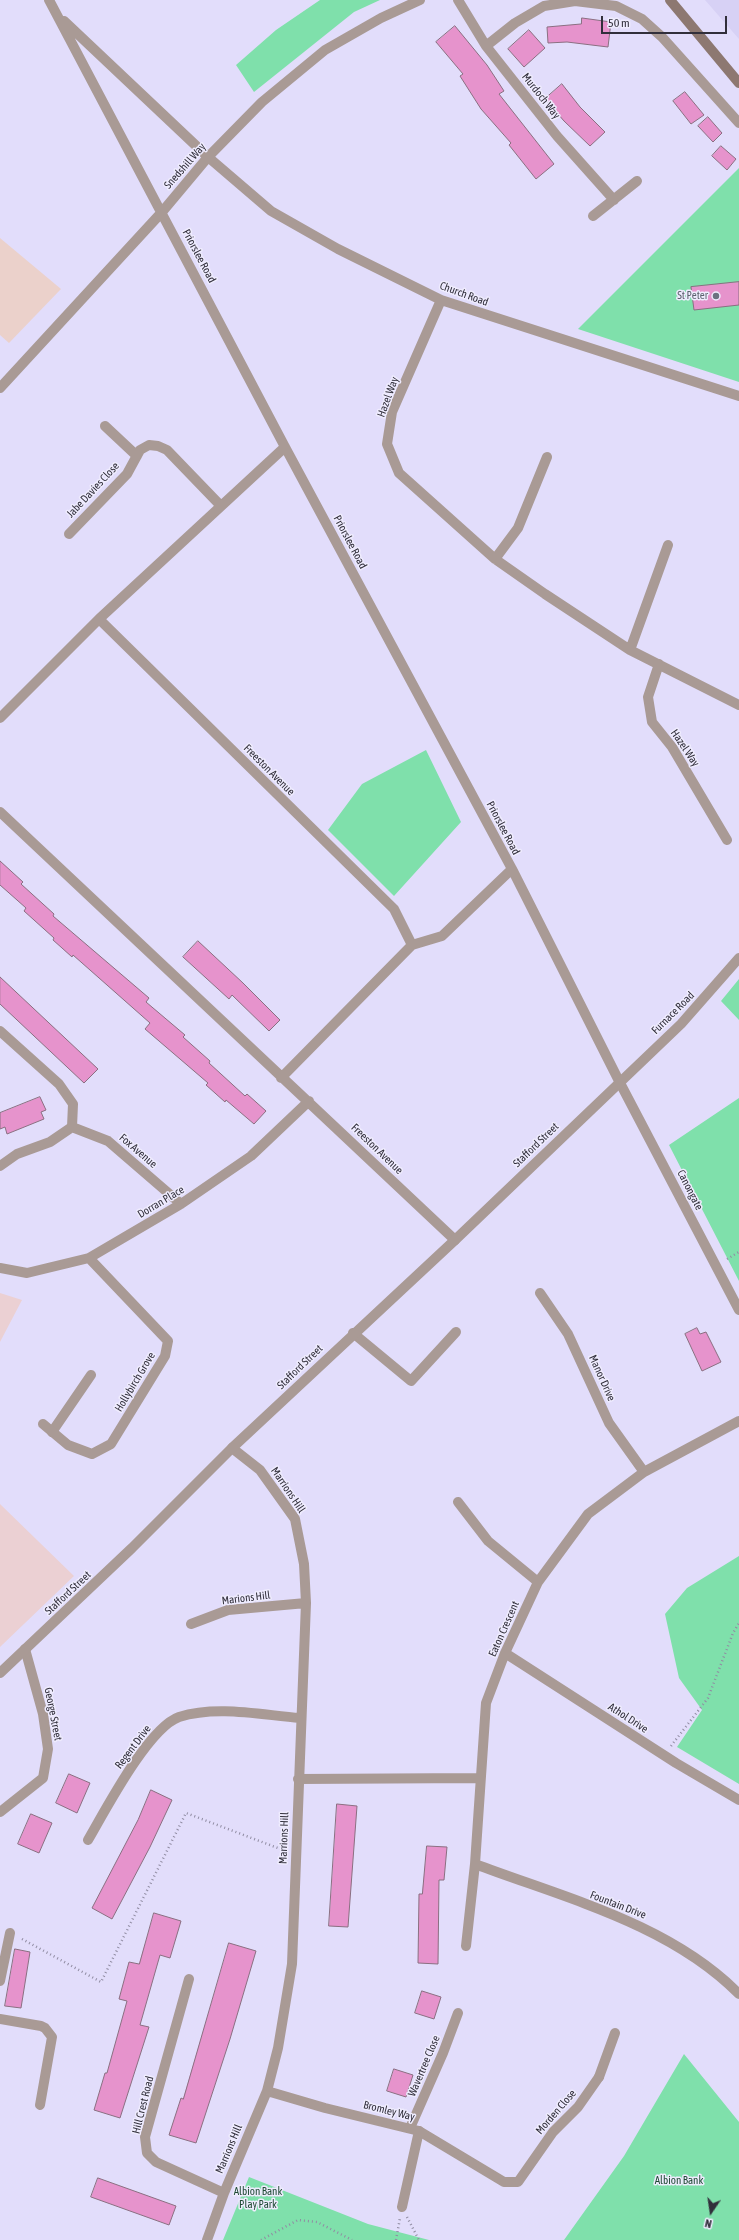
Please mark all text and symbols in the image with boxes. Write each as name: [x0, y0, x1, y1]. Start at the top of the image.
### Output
scale bar: [603, 8, 729, 34]
text: 50 m: [608, 16, 630, 30]
street label: Murdoch Way: [519, 70, 563, 122]
street label: Snedshill Way: [161, 140, 209, 192]
street label: Priorslee Road: [179, 227, 219, 285]
street label: Church Road: [438, 279, 490, 309]
place label: St Peter: [677, 289, 708, 303]
marker: St Peter: [711, 291, 721, 301]
street label: Hazel Way: [375, 375, 401, 419]
street label: Jabe Davies Close: [64, 460, 122, 520]
street label: Priorslee Road: [330, 513, 370, 571]
street label: Hazel Way: [668, 727, 702, 769]
street label: Freeston Avenue: [241, 742, 297, 798]
street label: Priorslee Road: [483, 799, 523, 857]
street label: Furnace Road: [649, 989, 697, 1037]
street label: Stafford Street: [511, 1120, 561, 1170]
street label: Freeston Avenue: [348, 1121, 406, 1177]
street label: Fox Avenue: [116, 1131, 160, 1171]
street label: Canongate: [674, 1168, 706, 1212]
street label: Dorran Place: [135, 1183, 187, 1221]
street label: Stafford Street: [275, 1342, 325, 1392]
street label: Hollybirch Grove: [112, 1350, 158, 1414]
street label: Manor Drive: [586, 1353, 618, 1403]
street label: Marrions Hill: [268, 1465, 308, 1515]
street label: Stafford Street: [42, 1568, 94, 1618]
street label: Marions Hill: [221, 1588, 271, 1608]
street label: Eaton Crescent: [486, 1599, 522, 1659]
street label: George Street: [41, 1686, 65, 1742]
street label: Athol Drive: [606, 1700, 650, 1736]
street label: Regent Drive: [112, 1723, 154, 1771]
street label: Marrions Hill: [276, 1812, 292, 1864]
street label: Fountain Drive: [588, 1888, 648, 1922]
street label: Wavertree Close: [405, 2034, 443, 2098]
street label: Hill Crest Road: [129, 2075, 157, 2135]
street label: Morden Close: [533, 2087, 579, 2137]
street label: Bromley Way: [362, 2098, 416, 2124]
street label: Marrions Hill: [213, 2122, 245, 2176]
park label: Albion Bank: [655, 2174, 703, 2188]
park label: Albion Bank Play Park: [234, 2185, 282, 2211]
north arrow: [691, 2192, 731, 2232]
text: N: [704, 2217, 713, 2230]

